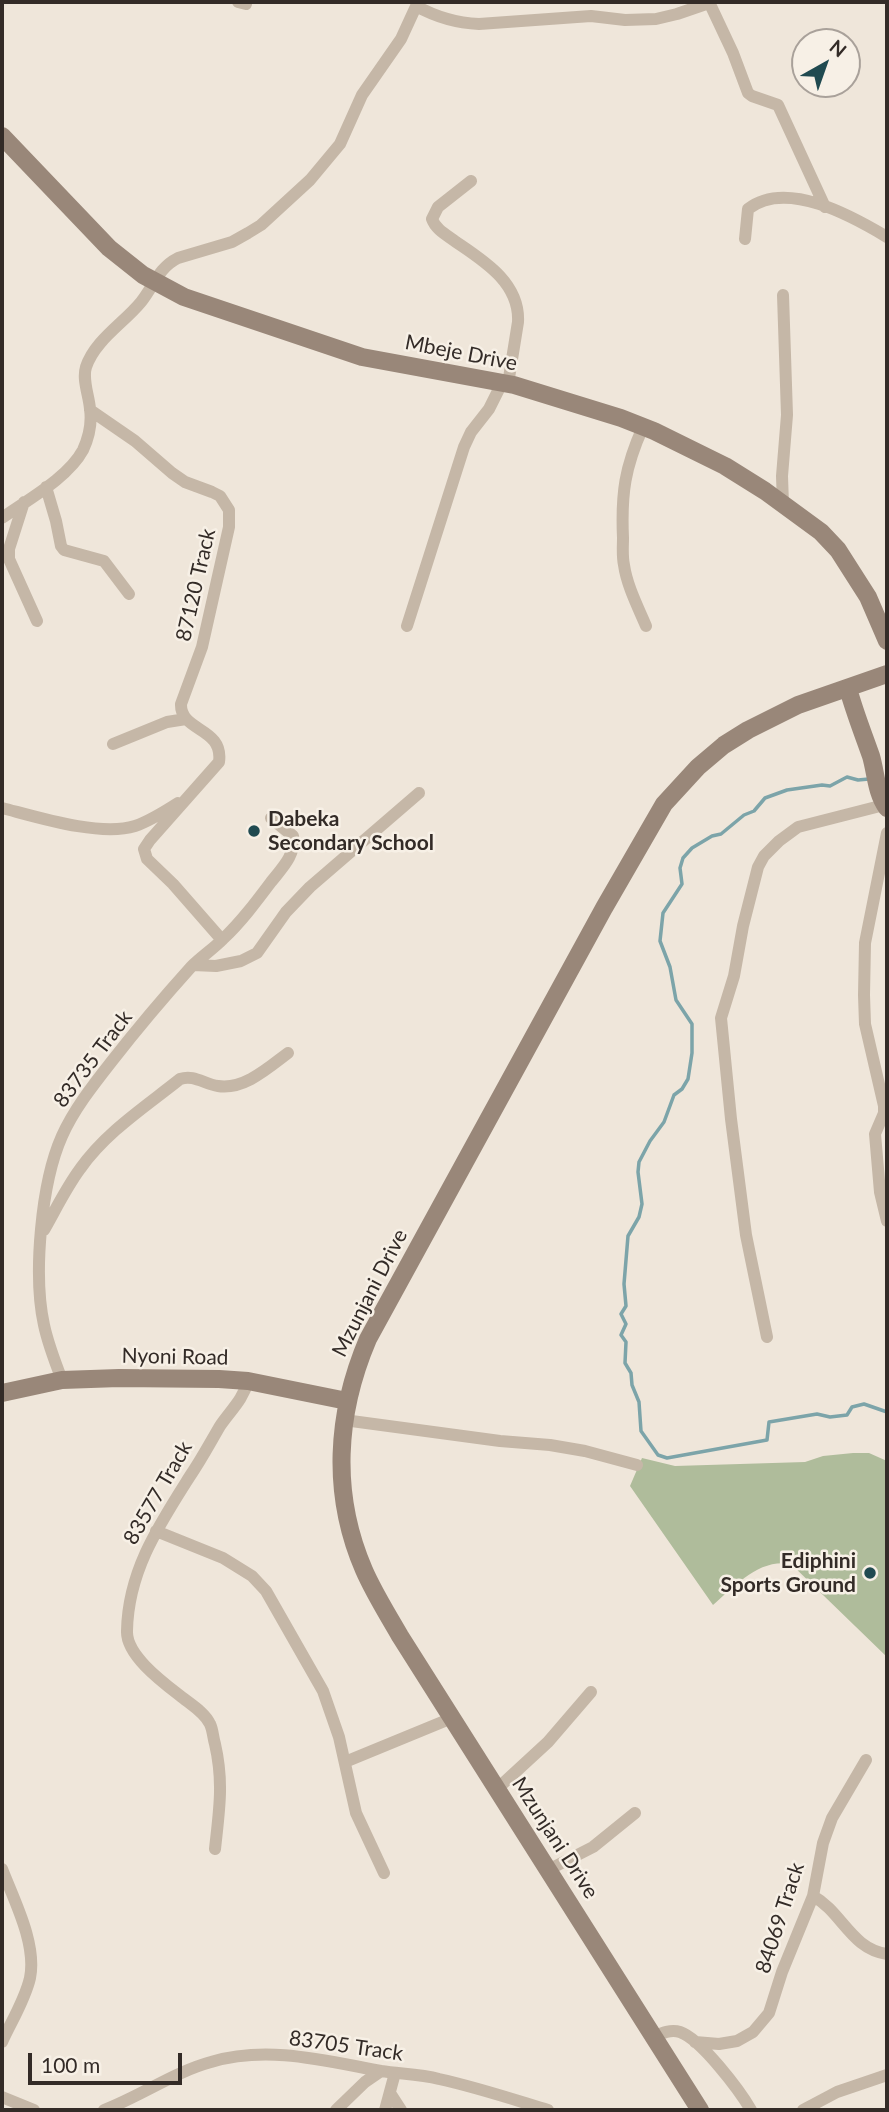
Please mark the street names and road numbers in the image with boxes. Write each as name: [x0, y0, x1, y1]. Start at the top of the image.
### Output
street label: Mbeje Drive: [403, 330, 519, 376]
street label: 87120 Track: [171, 526, 221, 644]
street label: 83735 Track: [48, 1006, 138, 1112]
street label: Mzunjani Drive: [327, 1225, 413, 1361]
street label: Nyoni Road: [121, 1343, 229, 1371]
street label: 83577 Track: [118, 1437, 198, 1549]
street label: Mzunjani Drive: [506, 1772, 604, 1904]
street label: 84069 Track: [750, 1859, 810, 1977]
street label: 83705 Track: [287, 2026, 405, 2066]

